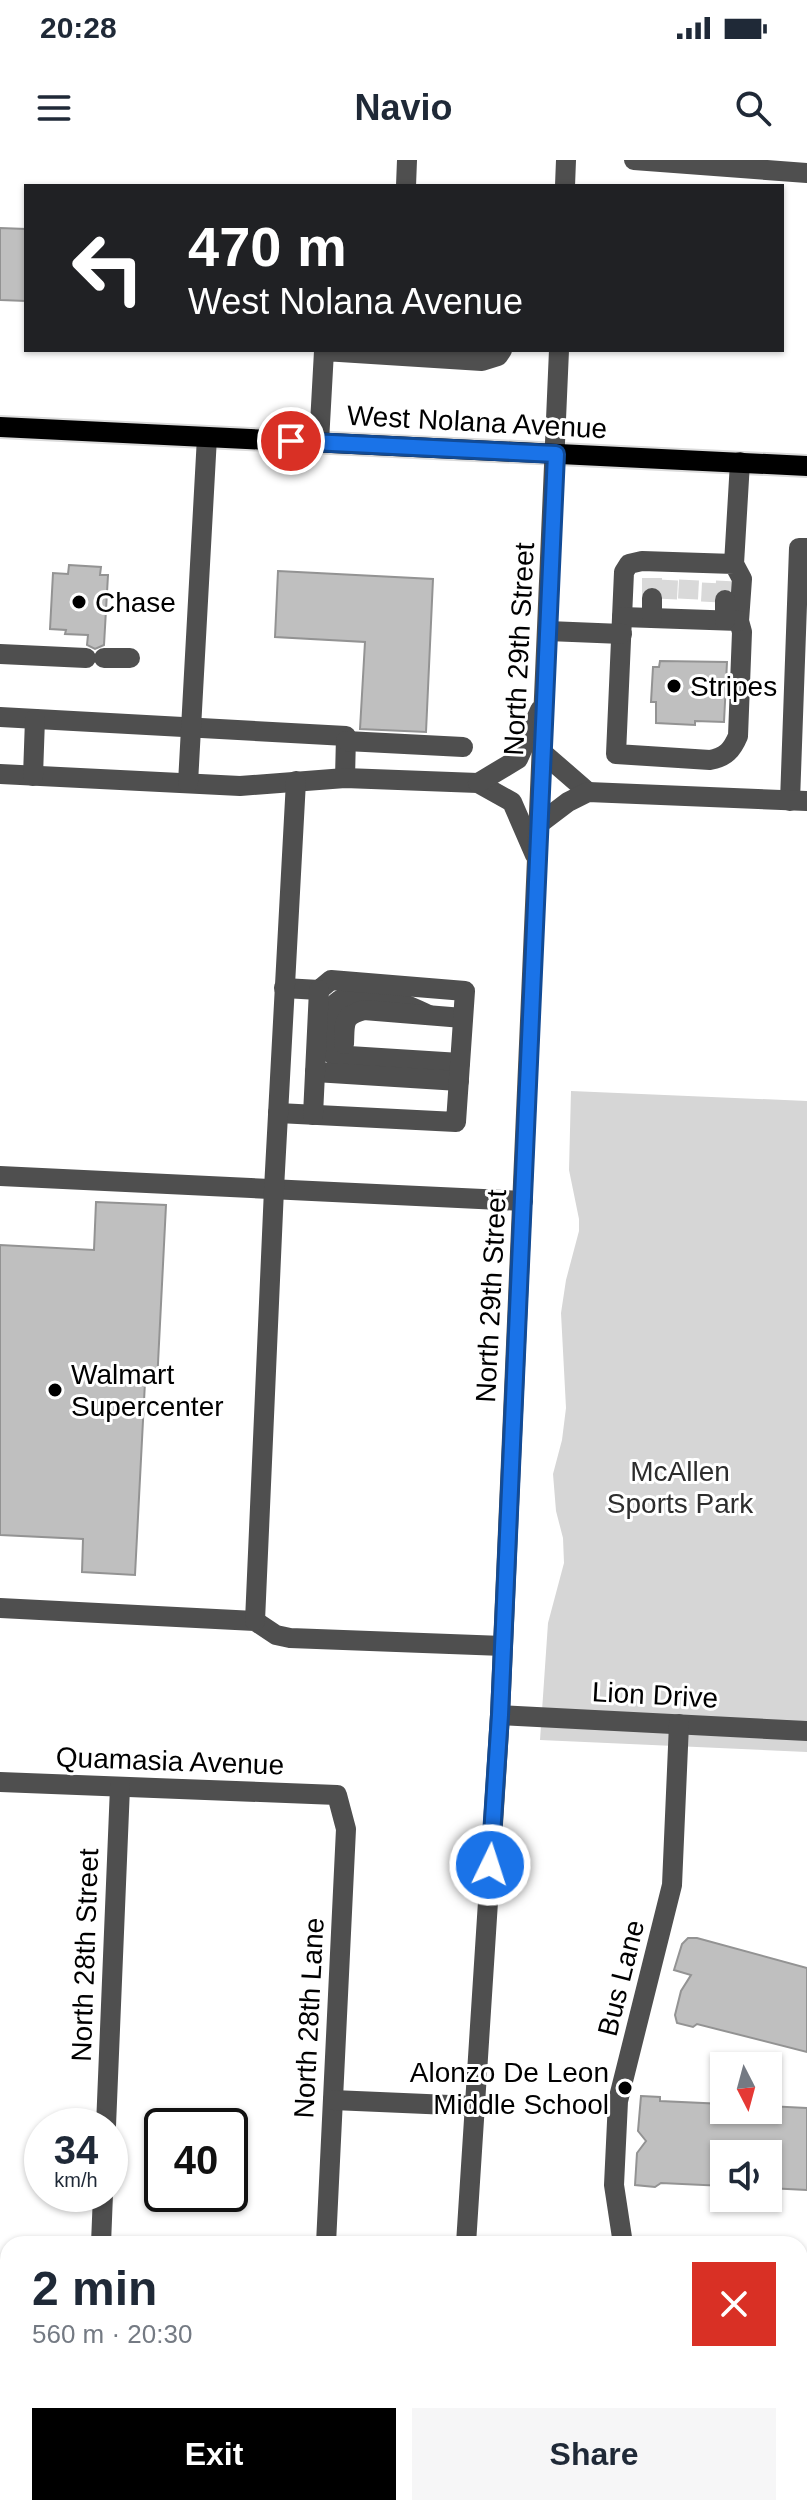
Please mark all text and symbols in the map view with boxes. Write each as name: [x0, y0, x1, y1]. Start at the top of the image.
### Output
text: 20:28: [40, 11, 117, 44]
icon: menu: [32, 86, 76, 130]
icon: search: [731, 86, 775, 130]
text: Navio: [354, 87, 453, 128]
text: 470 m: [188, 215, 347, 278]
icon: left: [56, 216, 160, 320]
text: West Nolana Avenue: [188, 281, 523, 322]
street label: West Nolana Avenue: [346, 400, 608, 444]
pin: [257, 407, 325, 475]
icon: arrive: [269, 419, 313, 463]
street label: North 29th Street: [498, 542, 540, 756]
place label: Chase: [95, 587, 176, 618]
marker: Chase: [70, 593, 88, 611]
place label: Stripes: [690, 671, 777, 702]
marker: Stripes: [665, 677, 683, 695]
street label: North 29th Street: [470, 1189, 512, 1403]
place label: Walmart Supercenter: [71, 1359, 224, 1422]
marker: Walmart Supercenter: [46, 1381, 64, 1399]
park label: McAllen Sports Park: [607, 1456, 754, 1519]
street label: Lion Drive: [591, 1676, 719, 1714]
street label: Quamasia Avenue: [55, 1742, 285, 1780]
position arrow: [448, 1823, 532, 1907]
street label: North 28th Street: [66, 1848, 104, 2062]
street label: North 28th Lane: [288, 1917, 330, 2119]
street label: Bus Lane: [592, 1917, 650, 2039]
north arrow: [710, 2052, 782, 2124]
map controls: [710, 2052, 782, 2212]
place label: Alonzo De Leon Middle School: [410, 2057, 609, 2120]
marker: Alonzo De Leon Middle School: [616, 2079, 634, 2097]
speed limit sign: 40: [144, 2108, 248, 2212]
text: 34: [54, 2128, 98, 2172]
button: sound: [710, 2140, 782, 2212]
text: km/h: [54, 2169, 98, 2191]
text: 2 min: [32, 2262, 157, 2315]
button: close: [692, 2262, 776, 2346]
text: 560 m · 20:30: [32, 2319, 192, 2349]
button: Exit: [32, 2408, 396, 2500]
button: Share: [412, 2408, 776, 2500]

